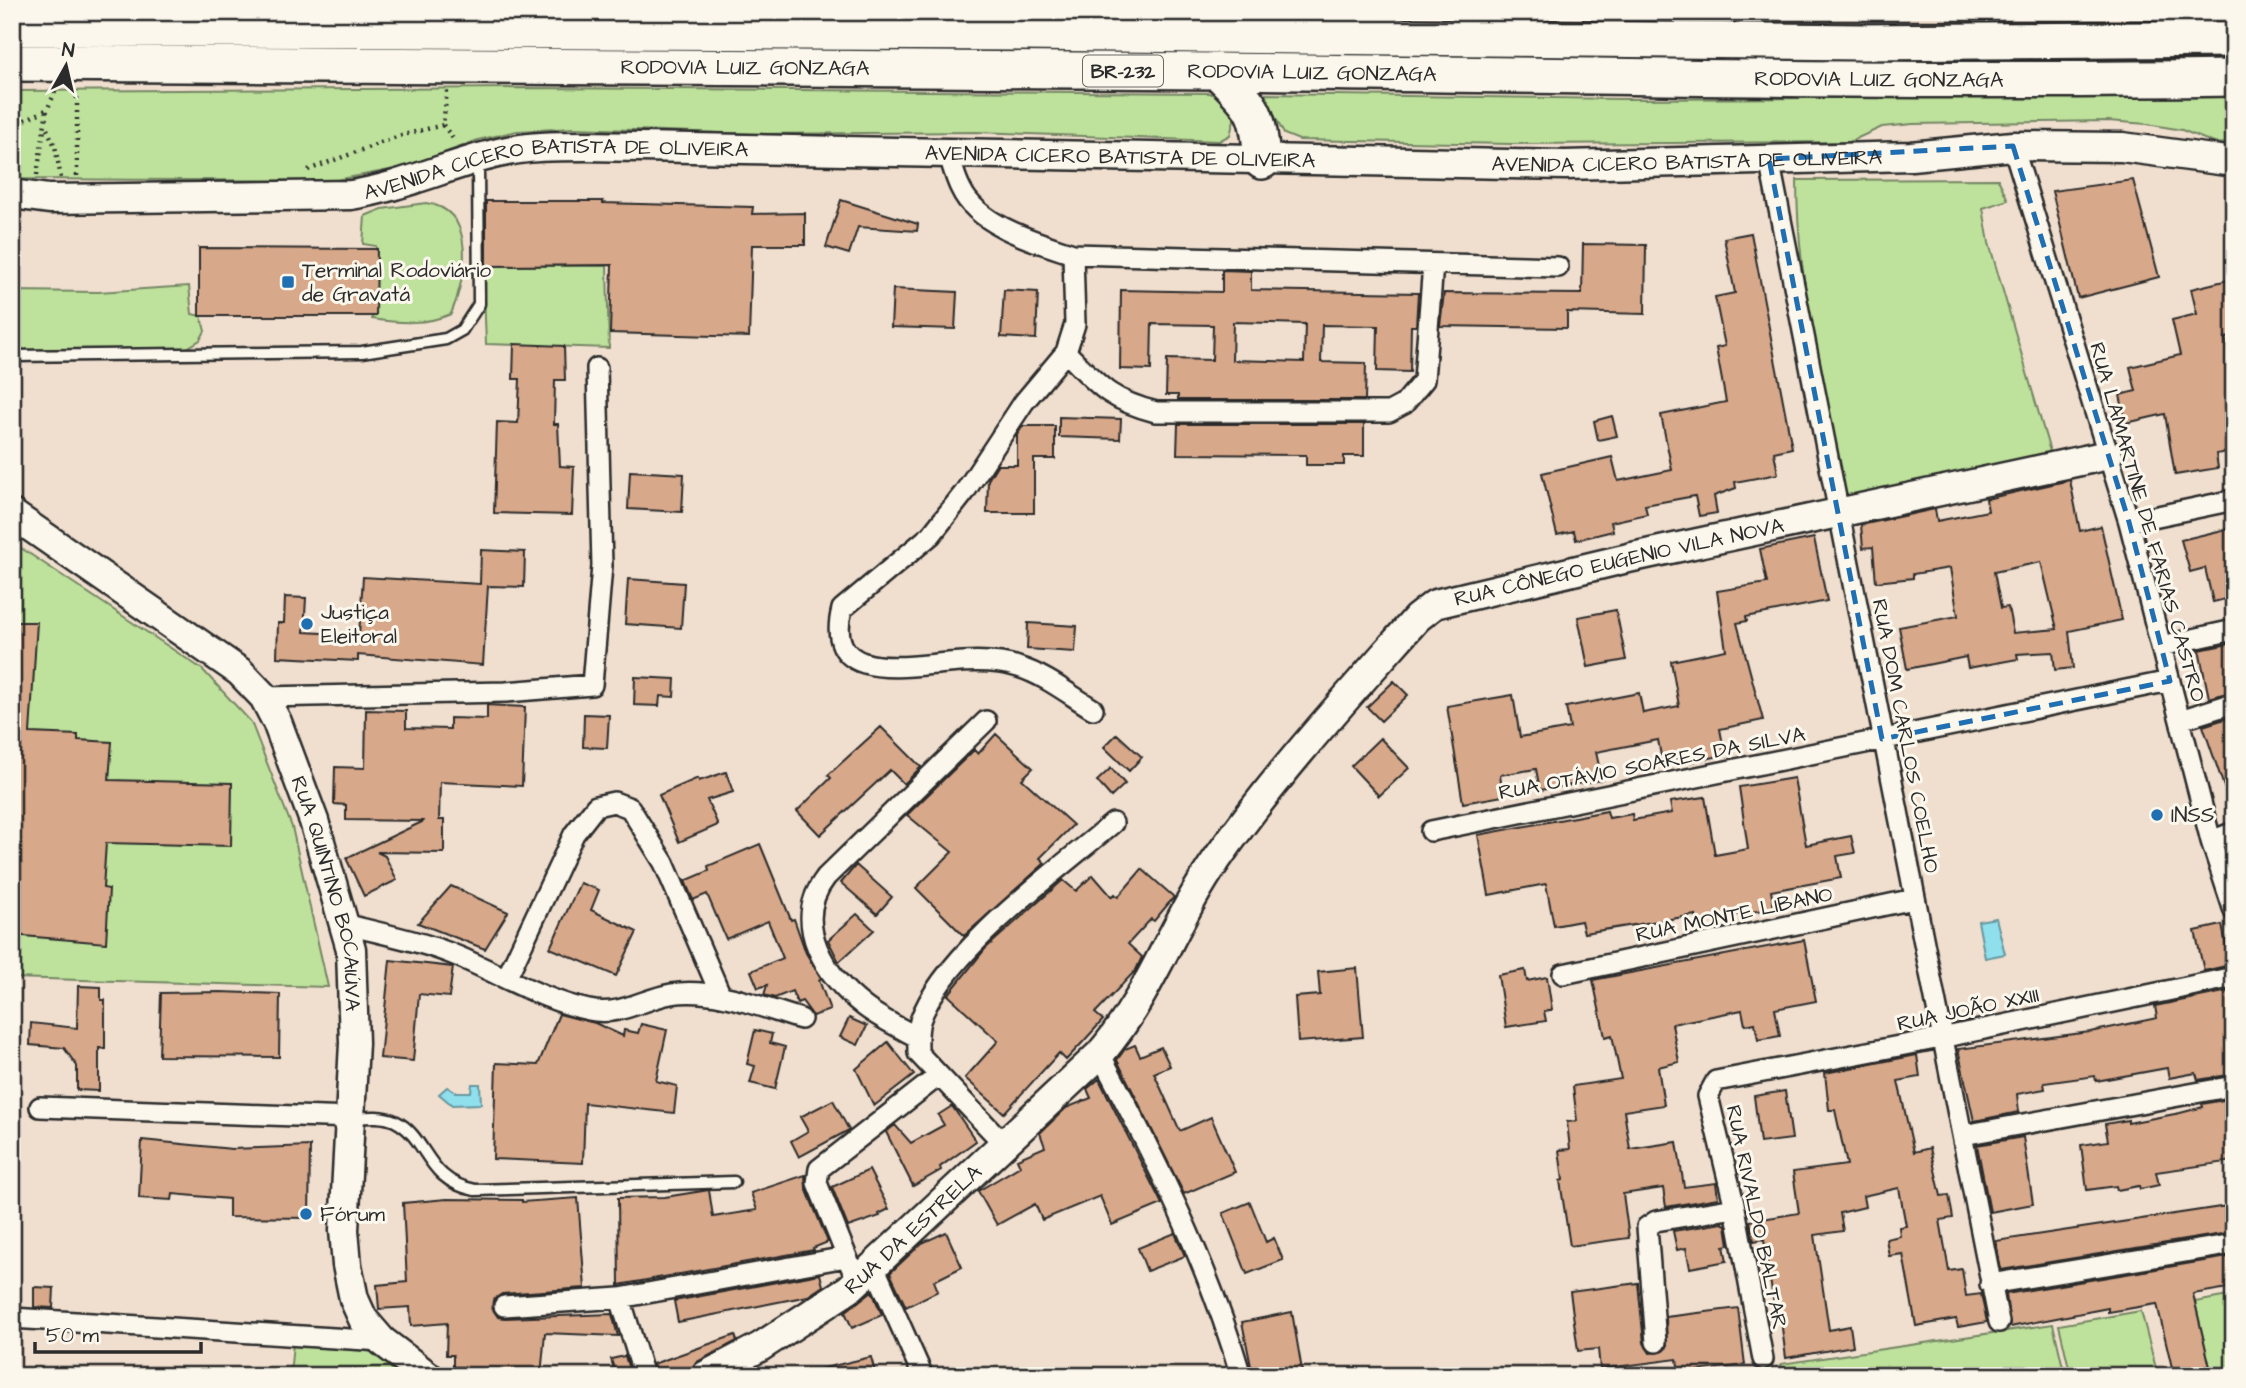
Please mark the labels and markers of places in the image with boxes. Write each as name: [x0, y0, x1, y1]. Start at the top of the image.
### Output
place label: Terminal Rodoviário de Gravatá: [302, 256, 491, 309]
marker: Terminal Rodoviário de Gravatá: [280, 274, 296, 290]
place label: Justiça Eleitoral: [321, 598, 397, 651]
marker: Justiça Eleitoral: [299, 616, 315, 632]
place label: INSS: [2171, 801, 2214, 830]
marker: INSS: [2149, 807, 2165, 823]
place label: Fórum: [320, 1200, 386, 1229]
marker: Fórum: [298, 1206, 314, 1222]

